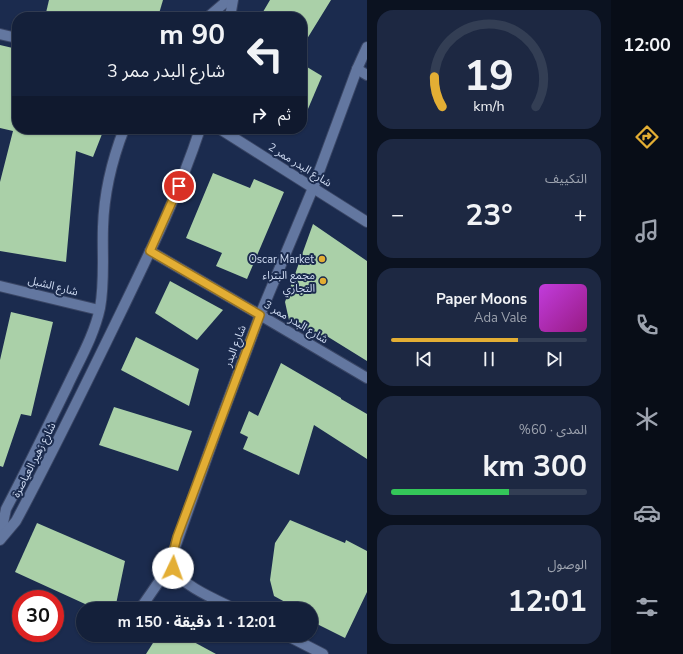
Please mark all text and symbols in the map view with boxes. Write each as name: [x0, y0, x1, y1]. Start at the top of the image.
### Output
text: 90 m: [159, 16, 225, 54]
icon: left: [239, 28, 291, 80]
text: 12:00: [623, 33, 671, 57]
text: 19: [464, 48, 514, 105]
text: شارع البدر ممر 3: [107, 59, 225, 83]
text: km/h: [473, 97, 505, 116]
icon: right: [248, 104, 270, 126]
text: ثم: [278, 105, 291, 125]
icon: directions: [633, 123, 661, 151]
street label: شارع البدر ممر 2: [265, 140, 335, 191]
pin: [162, 169, 196, 203]
text: التكييف: [545, 170, 587, 188]
icon: arrive: [168, 175, 190, 197]
text: 23°: [465, 195, 513, 236]
text: −: [391, 200, 404, 230]
text: +: [574, 200, 587, 230]
icon: music: [633, 217, 661, 245]
place label: Oscar Market: [248, 252, 314, 267]
marker: Oscar Market: [317, 254, 327, 264]
place label: مجمع البتراء التجاري: [263, 268, 315, 297]
street label: شارع الشبل: [26, 273, 80, 300]
marker: مجمع البتراء التجاري: [318, 276, 328, 286]
text: Paper Moons: [436, 289, 527, 309]
street label: شارع البدر ممر 3: [261, 297, 331, 347]
text: Ada Vale: [474, 309, 527, 327]
icon: phone: [633, 311, 661, 339]
street label: شارع البدر: [220, 323, 250, 370]
icon: previous: [413, 348, 435, 370]
icon: pause: [478, 348, 500, 370]
icon: next: [543, 348, 565, 370]
icon: climate: [633, 405, 661, 433]
street label: شارع زهير العياصرة: [9, 420, 60, 500]
text: المدى · 60%: [519, 421, 587, 439]
text: 300 km: [483, 446, 587, 487]
icon: car: [633, 499, 661, 527]
position arrow: [152, 547, 194, 589]
text: الوصول: [547, 556, 587, 574]
text: 12:01: [508, 581, 587, 622]
speed limit sign: 30: [12, 590, 64, 642]
icon: filters: [633, 593, 661, 621]
text: 12:01 · 1 دقيقة · 150 m: [118, 612, 276, 632]

